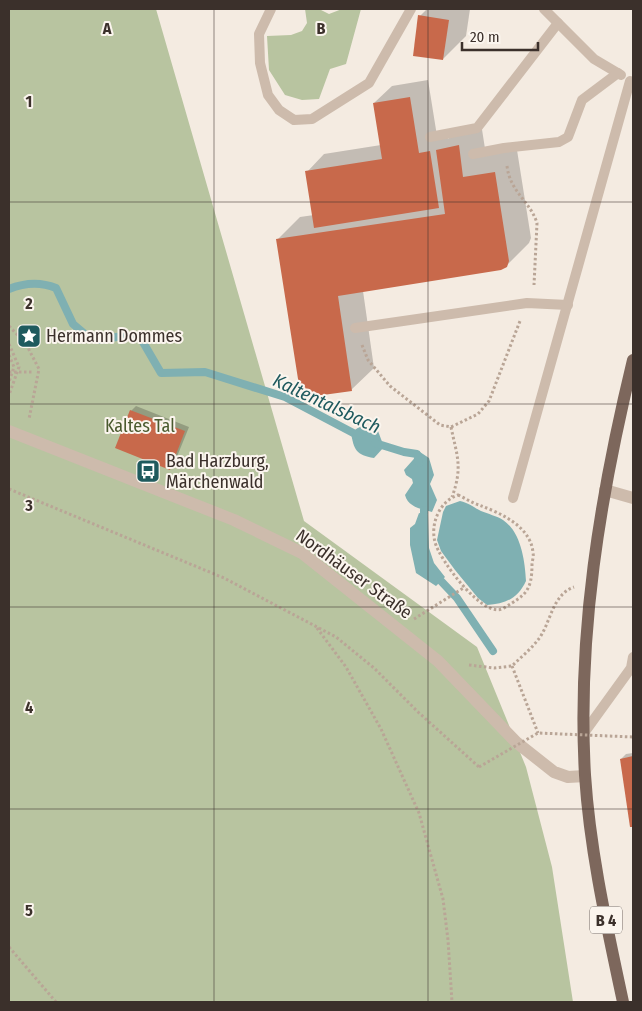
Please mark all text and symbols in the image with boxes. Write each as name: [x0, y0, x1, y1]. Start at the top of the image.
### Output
text: A: [102, 19, 112, 38]
text: B: [317, 19, 326, 38]
scale bar: [462, 20, 538, 52]
text: 20 m: [470, 28, 500, 46]
text: 1: [26, 92, 32, 111]
text: 2: [24, 294, 33, 313]
place icon: Hermann Dommes: [16, 323, 42, 349]
place label: Hermann Dommes: [46, 325, 182, 347]
water label: Kaltentalsbach: [269, 369, 384, 438]
park label: Kaltes Tal: [105, 415, 175, 437]
place label: Bad Harzburg, Märchenwald: [166, 450, 269, 493]
bus stop icon: Bad Harzburg, Märchenwald: [135, 458, 161, 484]
text: 3: [24, 496, 33, 515]
street label: Nordhäuser Straße: [292, 524, 417, 624]
text: 4: [25, 698, 33, 717]
text: 5: [25, 901, 33, 920]
road number: B 4: [590, 906, 622, 934]

